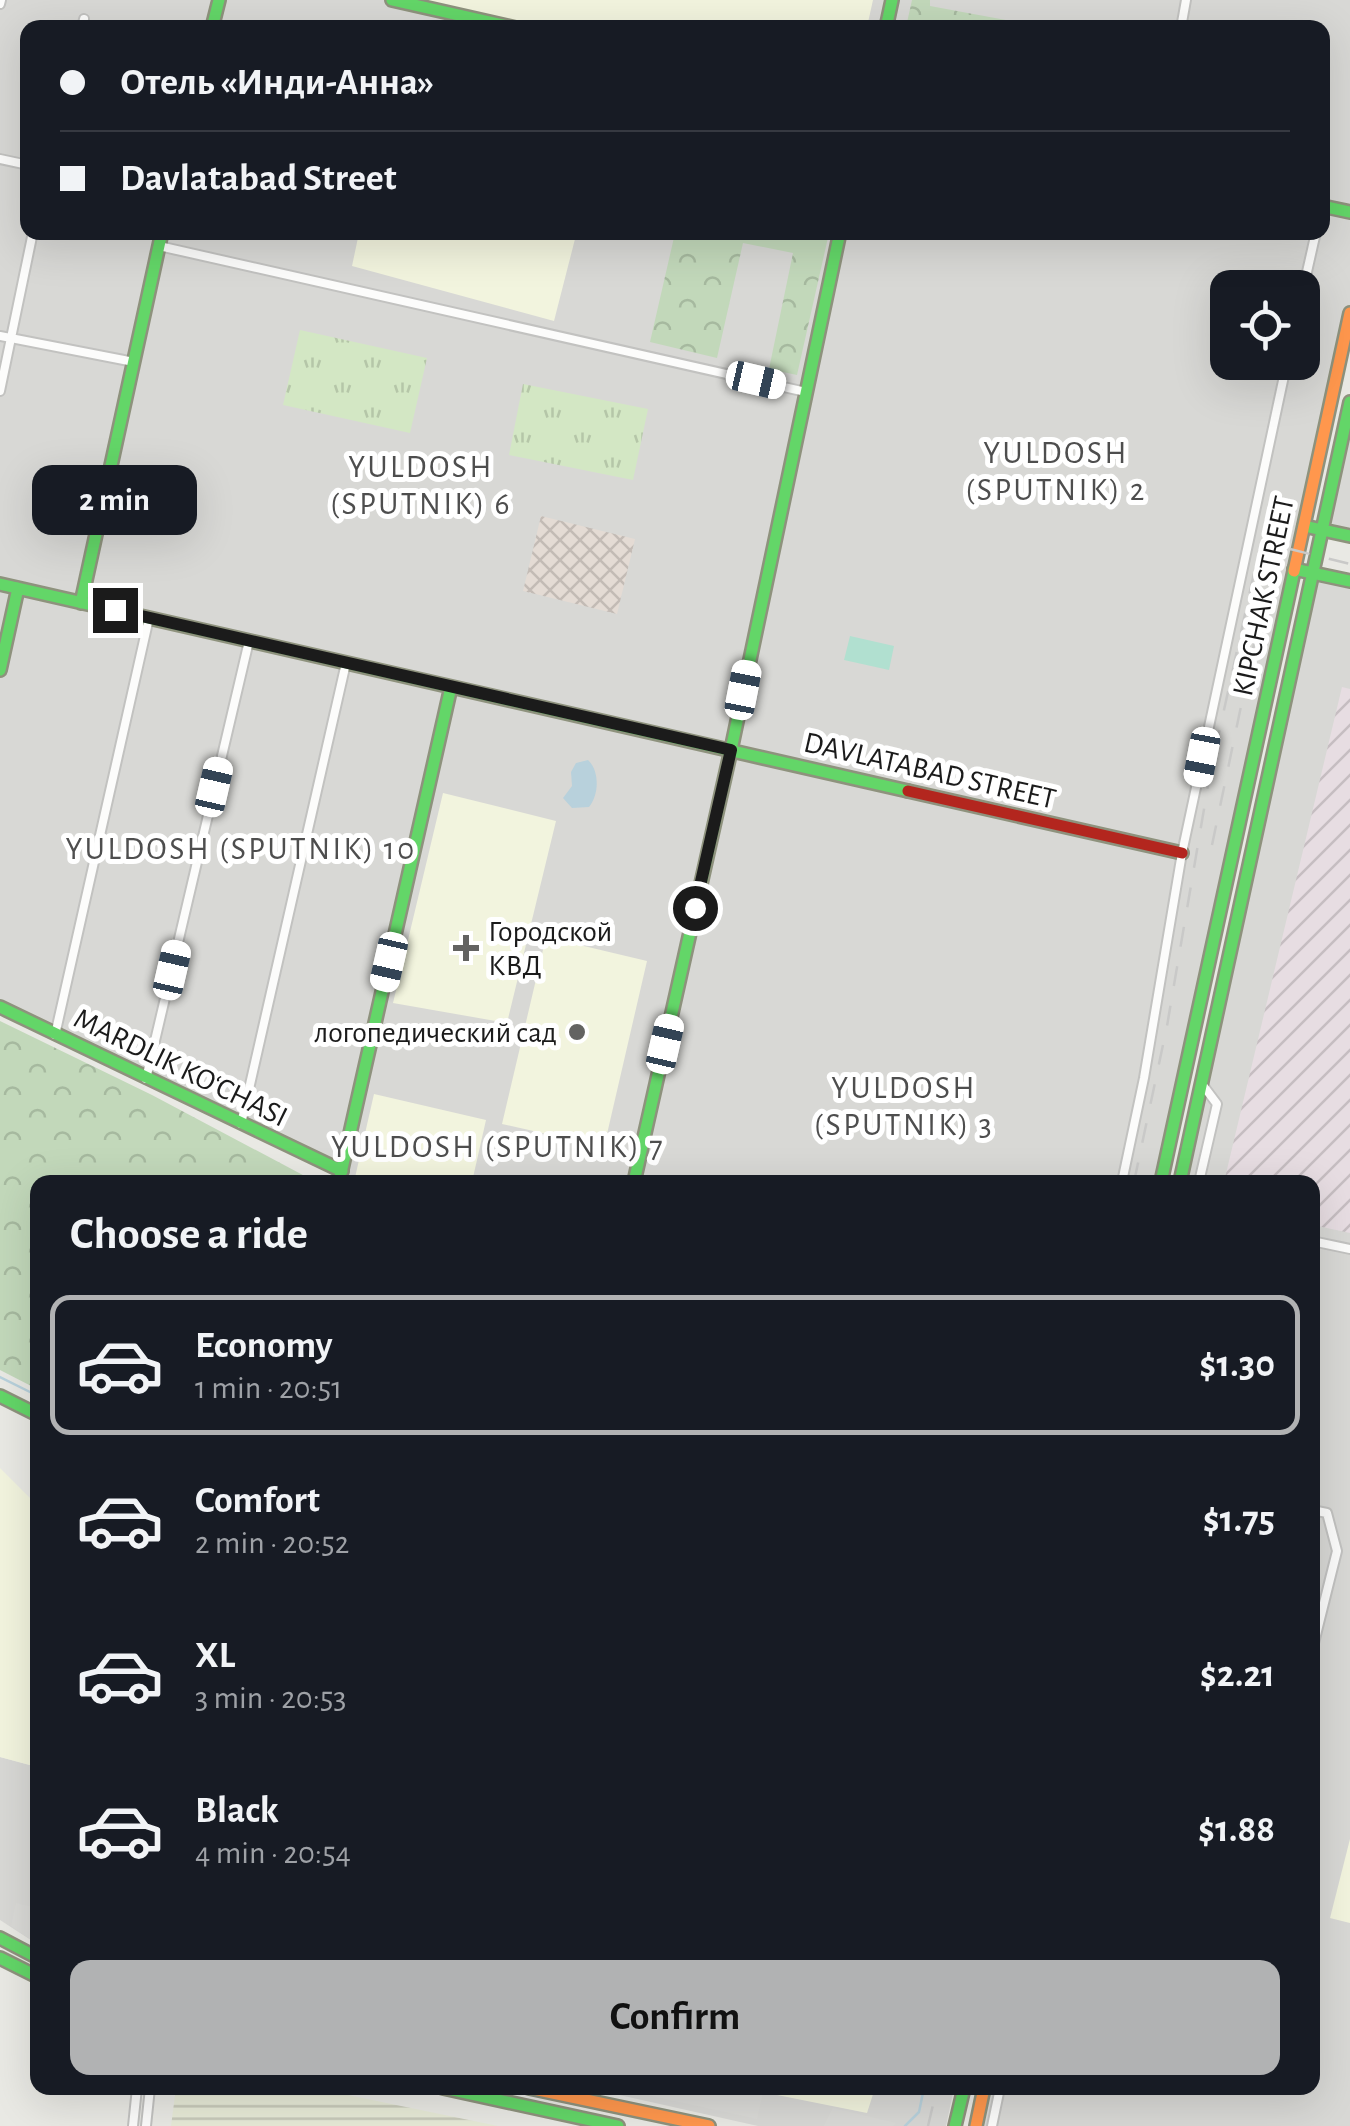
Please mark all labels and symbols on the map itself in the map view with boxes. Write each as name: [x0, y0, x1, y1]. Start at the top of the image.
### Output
car: [723, 359, 789, 401]
district label: YULDOSH (SPUTNIK) 2: [965, 437, 1147, 506]
district label: YULDOSH (SPUTNIK) 6: [330, 451, 512, 520]
callout: 2 min: [32, 465, 198, 535]
street label: KIPCHAK STREET: [1228, 493, 1300, 699]
route end: [93, 588, 138, 633]
car: [723, 658, 763, 722]
car: [1182, 725, 1222, 789]
street label: DAVLATABAD STREET: [801, 727, 1059, 815]
car: [193, 754, 235, 820]
district label: YULDOSH (SPUTNIK) 10: [65, 833, 417, 865]
route start: [673, 886, 718, 931]
place label: Городской КВД: [488, 917, 612, 981]
car: [368, 929, 410, 995]
marker: Городской КВД: [453, 935, 479, 961]
car: [151, 937, 193, 1003]
street label: MARDLIK KO‘CHASI: [69, 1003, 292, 1133]
car: [644, 1011, 686, 1077]
place label: логопедический сад: [314, 1018, 557, 1048]
marker: логопедический сад: [566, 1021, 588, 1043]
district label: YULDOSH (SPUTNIK) 3: [814, 1072, 994, 1141]
district label: YULDOSH (SPUTNIK) 7: [331, 1131, 665, 1163]

